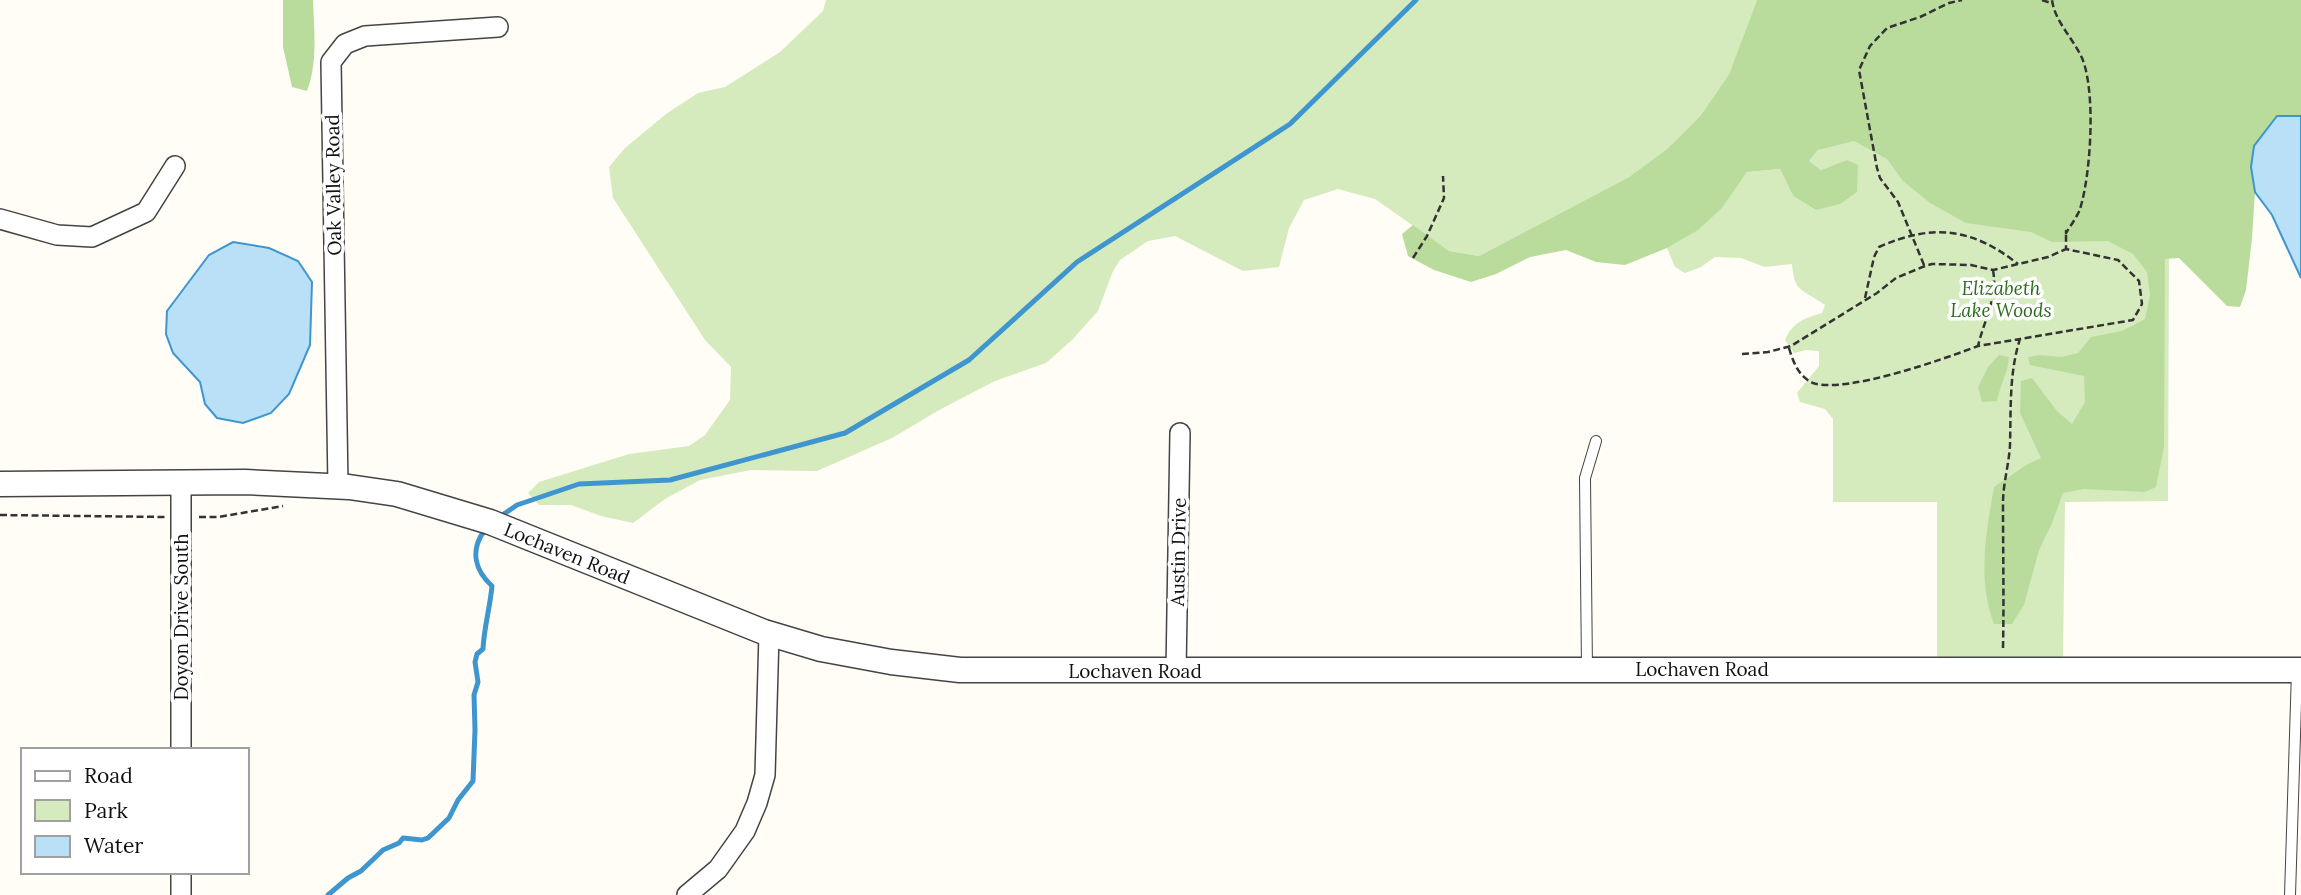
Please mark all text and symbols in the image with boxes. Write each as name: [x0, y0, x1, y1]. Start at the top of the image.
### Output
street label: Oak Valley Road: [320, 114, 346, 256]
park label: Elizabeth Lake Woods: [1950, 276, 2052, 322]
street label: Austin Drive: [1165, 497, 1191, 608]
street label: Lochaven Road: [501, 517, 633, 589]
street label: Doyon Drive South: [169, 533, 193, 701]
street label: Lochaven Road: [1635, 657, 1769, 681]
street label: Lochaven Road: [1068, 659, 1202, 683]
legend: [21, 748, 248, 874]
text: Road: [84, 762, 133, 789]
text: Park: [84, 797, 128, 824]
text: Water: [84, 832, 143, 859]

